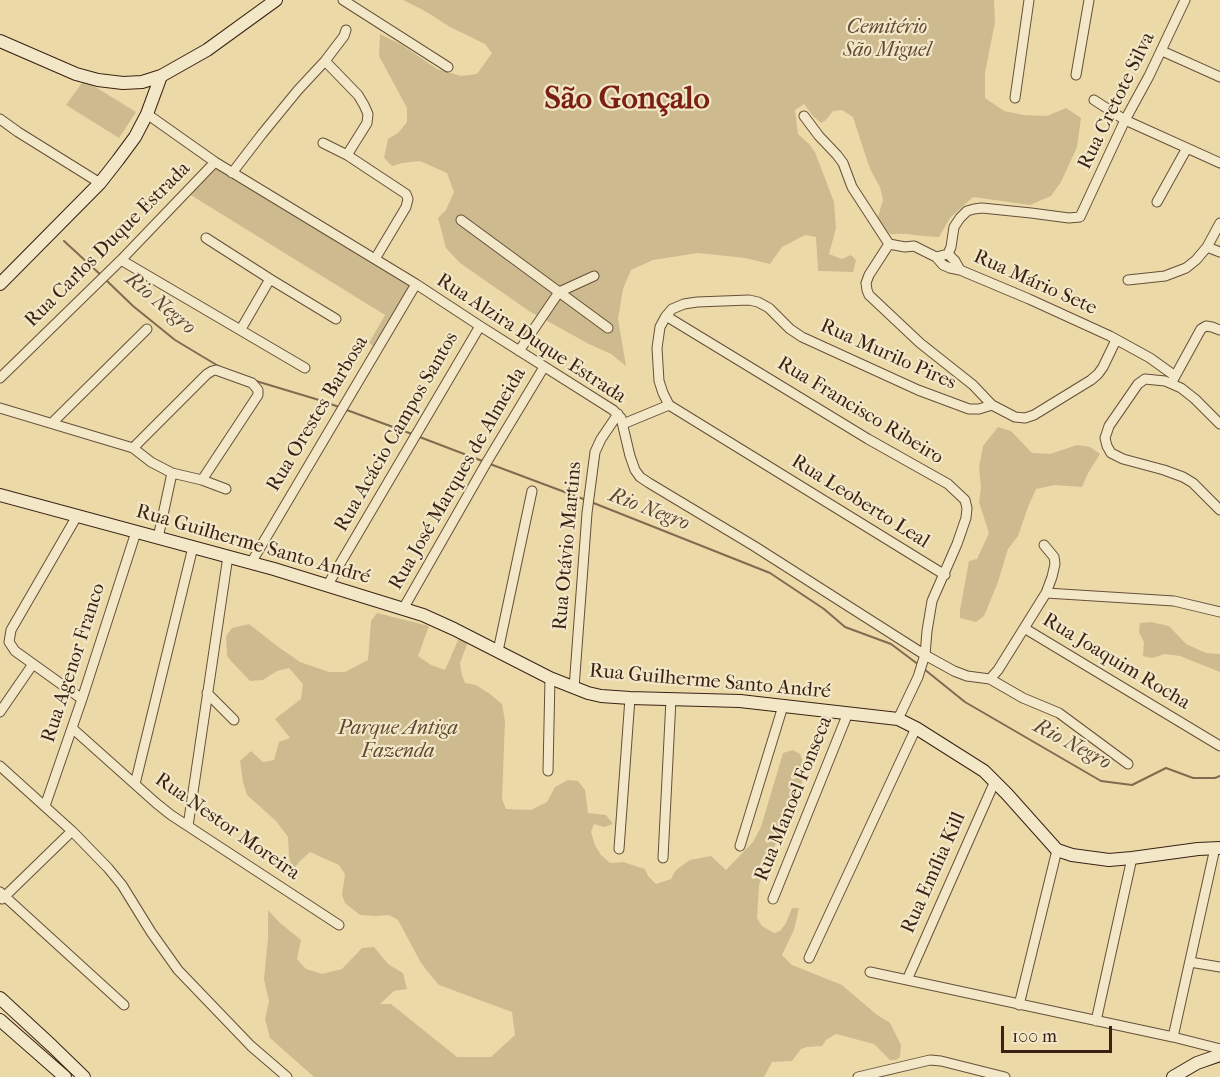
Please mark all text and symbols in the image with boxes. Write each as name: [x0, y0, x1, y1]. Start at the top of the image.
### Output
park label: Cemitério São Miguel: [843, 16, 931, 63]
street label: Rua Cretote Silva: [1073, 28, 1161, 174]
district label: São Gonçalo: [544, 81, 710, 119]
street label: Rua Carlos Duque Estrada: [20, 157, 196, 333]
street label: Rua Mário Sete: [970, 245, 1100, 321]
water label: Rio Negro: [120, 267, 200, 341]
street label: Rua Alzira Duque Estrada: [432, 269, 630, 409]
street label: Rua Murilo Pires: [816, 314, 960, 396]
street label: Rua Acácio Campos Santos: [330, 328, 464, 536]
street label: Rua Orestes Barbosa: [262, 332, 374, 496]
street label: Rua Francisco Ribeiro: [773, 352, 947, 470]
street label: Rua José Marques de Almeida: [384, 363, 532, 595]
street label: Rua Leoberto Leal: [786, 450, 934, 554]
street label: Rua Otávio Martins: [549, 461, 587, 631]
water label: Rio Negro: [605, 483, 693, 537]
street label: Rua Guilherme Santo André: [133, 500, 373, 590]
street label: Rua Agenor Franco: [37, 580, 111, 746]
street label: Rua Joaquim Rocha: [1038, 609, 1194, 715]
street label: Rua Guilherme Santo André: [588, 659, 832, 705]
street label: Rua Manoel Fonseca: [750, 713, 838, 885]
water label: Rio Negro: [1029, 714, 1115, 776]
park label: Parque Antiga Fazenda: [338, 717, 458, 764]
street label: Rua Nestor Moreira: [150, 768, 304, 886]
street label: Rua Emília Kill: [897, 809, 971, 937]
scale bar: [1004, 1014, 1115, 1052]
text: 100 m: [1012, 1026, 1057, 1047]

